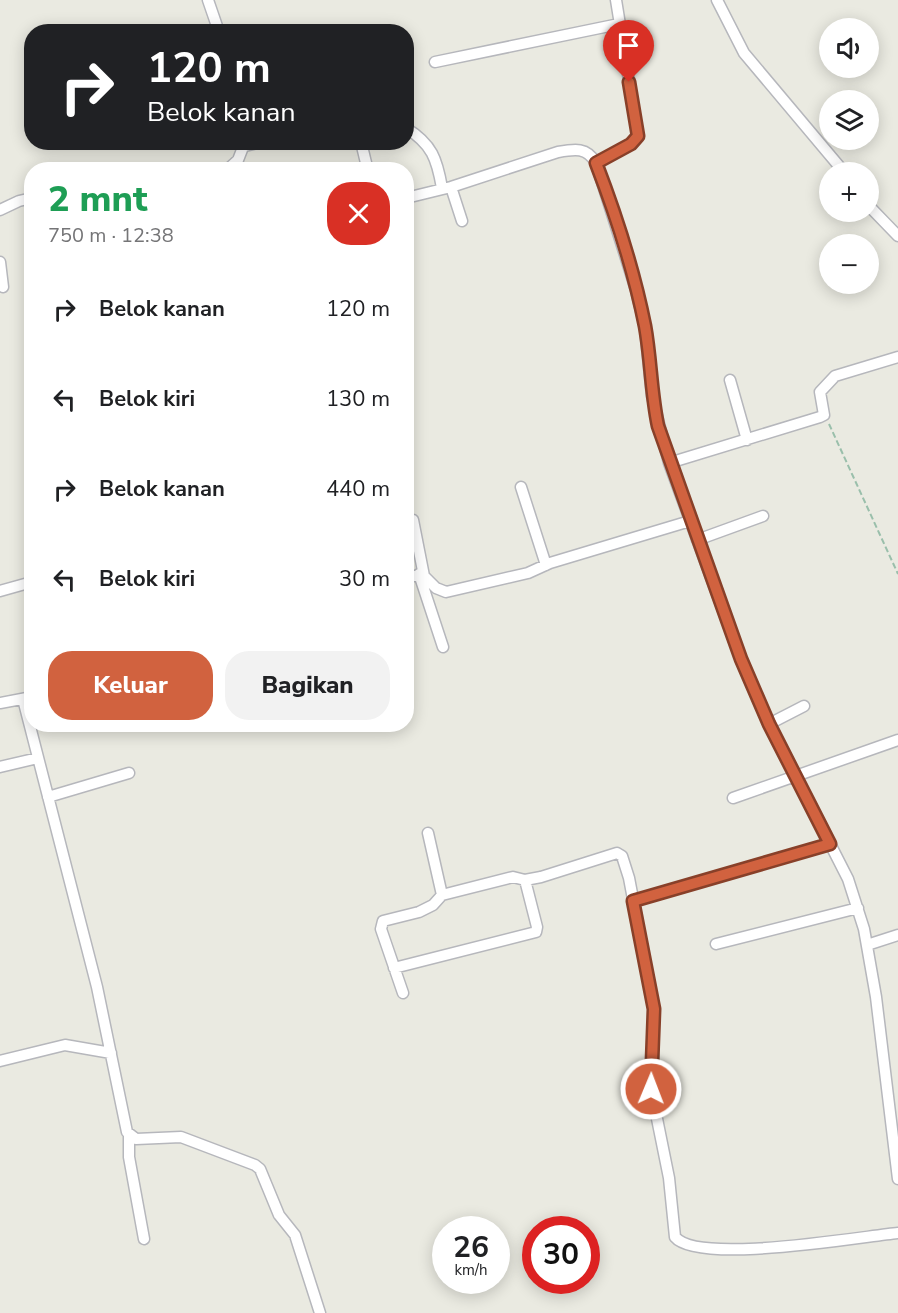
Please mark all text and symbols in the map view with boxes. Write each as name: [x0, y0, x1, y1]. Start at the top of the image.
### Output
map controls: [819, 18, 879, 294]
button: sound: [819, 18, 879, 78]
pin: [603, 20, 654, 82]
icon: arrive: [612, 29, 645, 62]
text: 120 m: [147, 40, 271, 97]
icon: right: [48, 48, 126, 126]
button: layers: [819, 90, 879, 150]
text: Belok kanan: [147, 94, 296, 131]
button: +: [819, 162, 879, 222]
text: 2 mnt: [48, 175, 148, 224]
button: close: [327, 182, 390, 245]
text: 750 m · 12:38: [48, 222, 174, 249]
button: −: [819, 234, 879, 294]
icon: right: [48, 293, 81, 326]
text: Belok kanan: [99, 294, 225, 324]
text: 120 m: [326, 294, 390, 324]
icon: left: [48, 383, 81, 416]
text: Belok kiri: [99, 384, 195, 414]
text: 130 m: [326, 384, 390, 414]
icon: right: [48, 473, 81, 506]
text: Belok kanan: [99, 474, 225, 504]
text: 440 m: [326, 474, 390, 504]
icon: left: [48, 563, 81, 596]
text: Belok kiri: [99, 564, 195, 594]
text: 30 m: [339, 564, 390, 594]
button: Keluar: [48, 651, 213, 720]
button: Bagikan: [225, 651, 390, 720]
position arrow: [619, 1057, 683, 1121]
speed limit sign: 30: [522, 1216, 600, 1294]
text: 26: [453, 1227, 489, 1268]
text: km/h: [454, 1260, 488, 1280]

